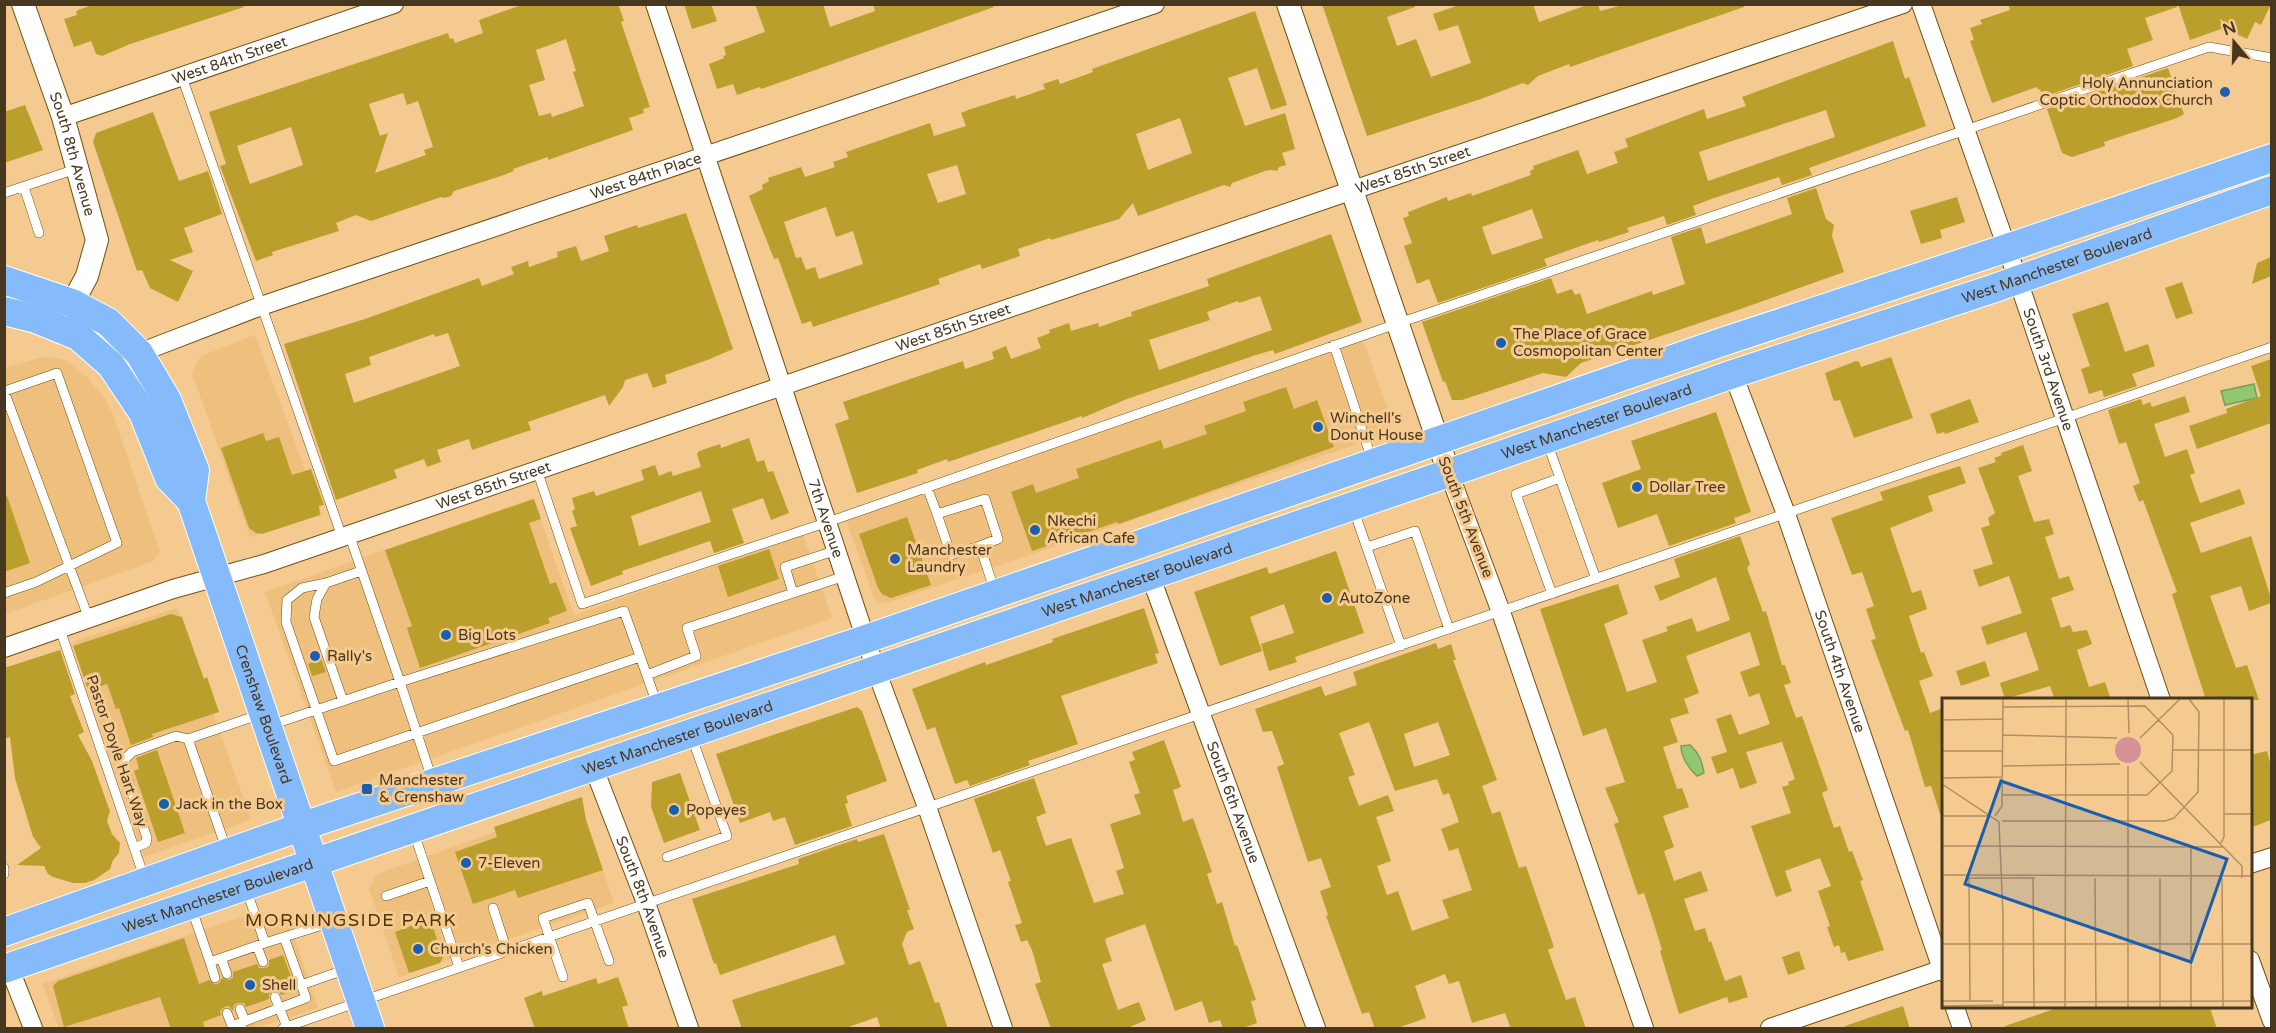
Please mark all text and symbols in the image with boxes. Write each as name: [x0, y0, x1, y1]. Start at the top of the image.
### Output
north arrow: [2204, 12, 2264, 72]
text: N: [2220, 17, 2239, 40]
street label: West 84th Street: [170, 32, 290, 88]
place label: Holy Annunciation Coptic Orthodox Church: [2039, 74, 2213, 109]
marker: Holy Annunciation Coptic Orthodox Church: [2218, 85, 2232, 99]
street label: South 8th Avenue: [46, 89, 99, 218]
street label: West 85th Street: [1353, 142, 1473, 198]
street label: West 84th Place: [588, 149, 704, 203]
street label: West Manchester Boulevard: [1959, 224, 2154, 307]
street label: West 85th Street: [893, 299, 1013, 355]
street label: South 3rd Avenue: [2019, 306, 2078, 433]
place label: The Place of Grace Cosmopolitan Center: [1513, 325, 1663, 360]
marker: The Place of Grace Cosmopolitan Center: [1494, 336, 1508, 350]
street label: West Manchester Boulevard: [1499, 380, 1694, 463]
place label: Winchell's Donut House: [1330, 409, 1423, 444]
marker: Winchell's Donut House: [1311, 420, 1325, 434]
street label: South 5th Avenue: [1435, 454, 1497, 580]
street label: West 85th Street: [434, 457, 554, 513]
street label: 7th Avenue: [804, 477, 847, 560]
place label: Dollar Tree: [1649, 478, 1725, 496]
marker: Dollar Tree: [1630, 480, 1644, 494]
place label: Nkechi African Cafe: [1047, 512, 1135, 547]
marker: Nkechi African Cafe: [1028, 523, 1042, 537]
street label: West Manchester Boulevard: [1039, 539, 1235, 621]
place label: Manchester Laundry: [907, 541, 992, 576]
marker: Manchester Laundry: [888, 552, 902, 566]
place label: AutoZone: [1339, 589, 1410, 607]
marker: AutoZone: [1320, 591, 1334, 605]
street label: South 4th Avenue: [1811, 608, 1869, 735]
place label: Big Lots: [458, 626, 516, 644]
marker: Big Lots: [439, 628, 453, 642]
street label: Crenshaw Boulevard: [231, 642, 295, 786]
place label: Rally's: [327, 647, 372, 665]
marker: Rally's: [308, 649, 322, 663]
street label: Pastor Doyle Hart Way: [82, 672, 152, 830]
street label: West Manchester Boulevard: [580, 697, 775, 779]
inset map: [1942, 698, 2252, 1009]
street label: South 6th Avenue: [1203, 739, 1264, 866]
place label: Manchester & Crenshaw: [379, 771, 464, 806]
marker: Manchester & Crenshaw: [360, 782, 374, 796]
place label: Jack in the Box: [176, 795, 283, 813]
marker: Jack in the Box: [157, 797, 171, 811]
place label: Popeyes: [686, 801, 747, 819]
marker: Popeyes: [667, 803, 681, 817]
street label: South 8th Avenue: [612, 834, 673, 960]
place label: 7-Eleven: [478, 854, 540, 872]
street label: West Manchester Boulevard: [120, 855, 316, 937]
marker: 7-Eleven: [459, 856, 473, 870]
district label: MORNINGSIDE PARK: [245, 909, 457, 931]
place label: Church's Chicken: [430, 940, 553, 958]
marker: Church's Chicken: [411, 942, 425, 956]
place label: Shell: [262, 976, 296, 994]
marker: Shell: [243, 978, 257, 992]

